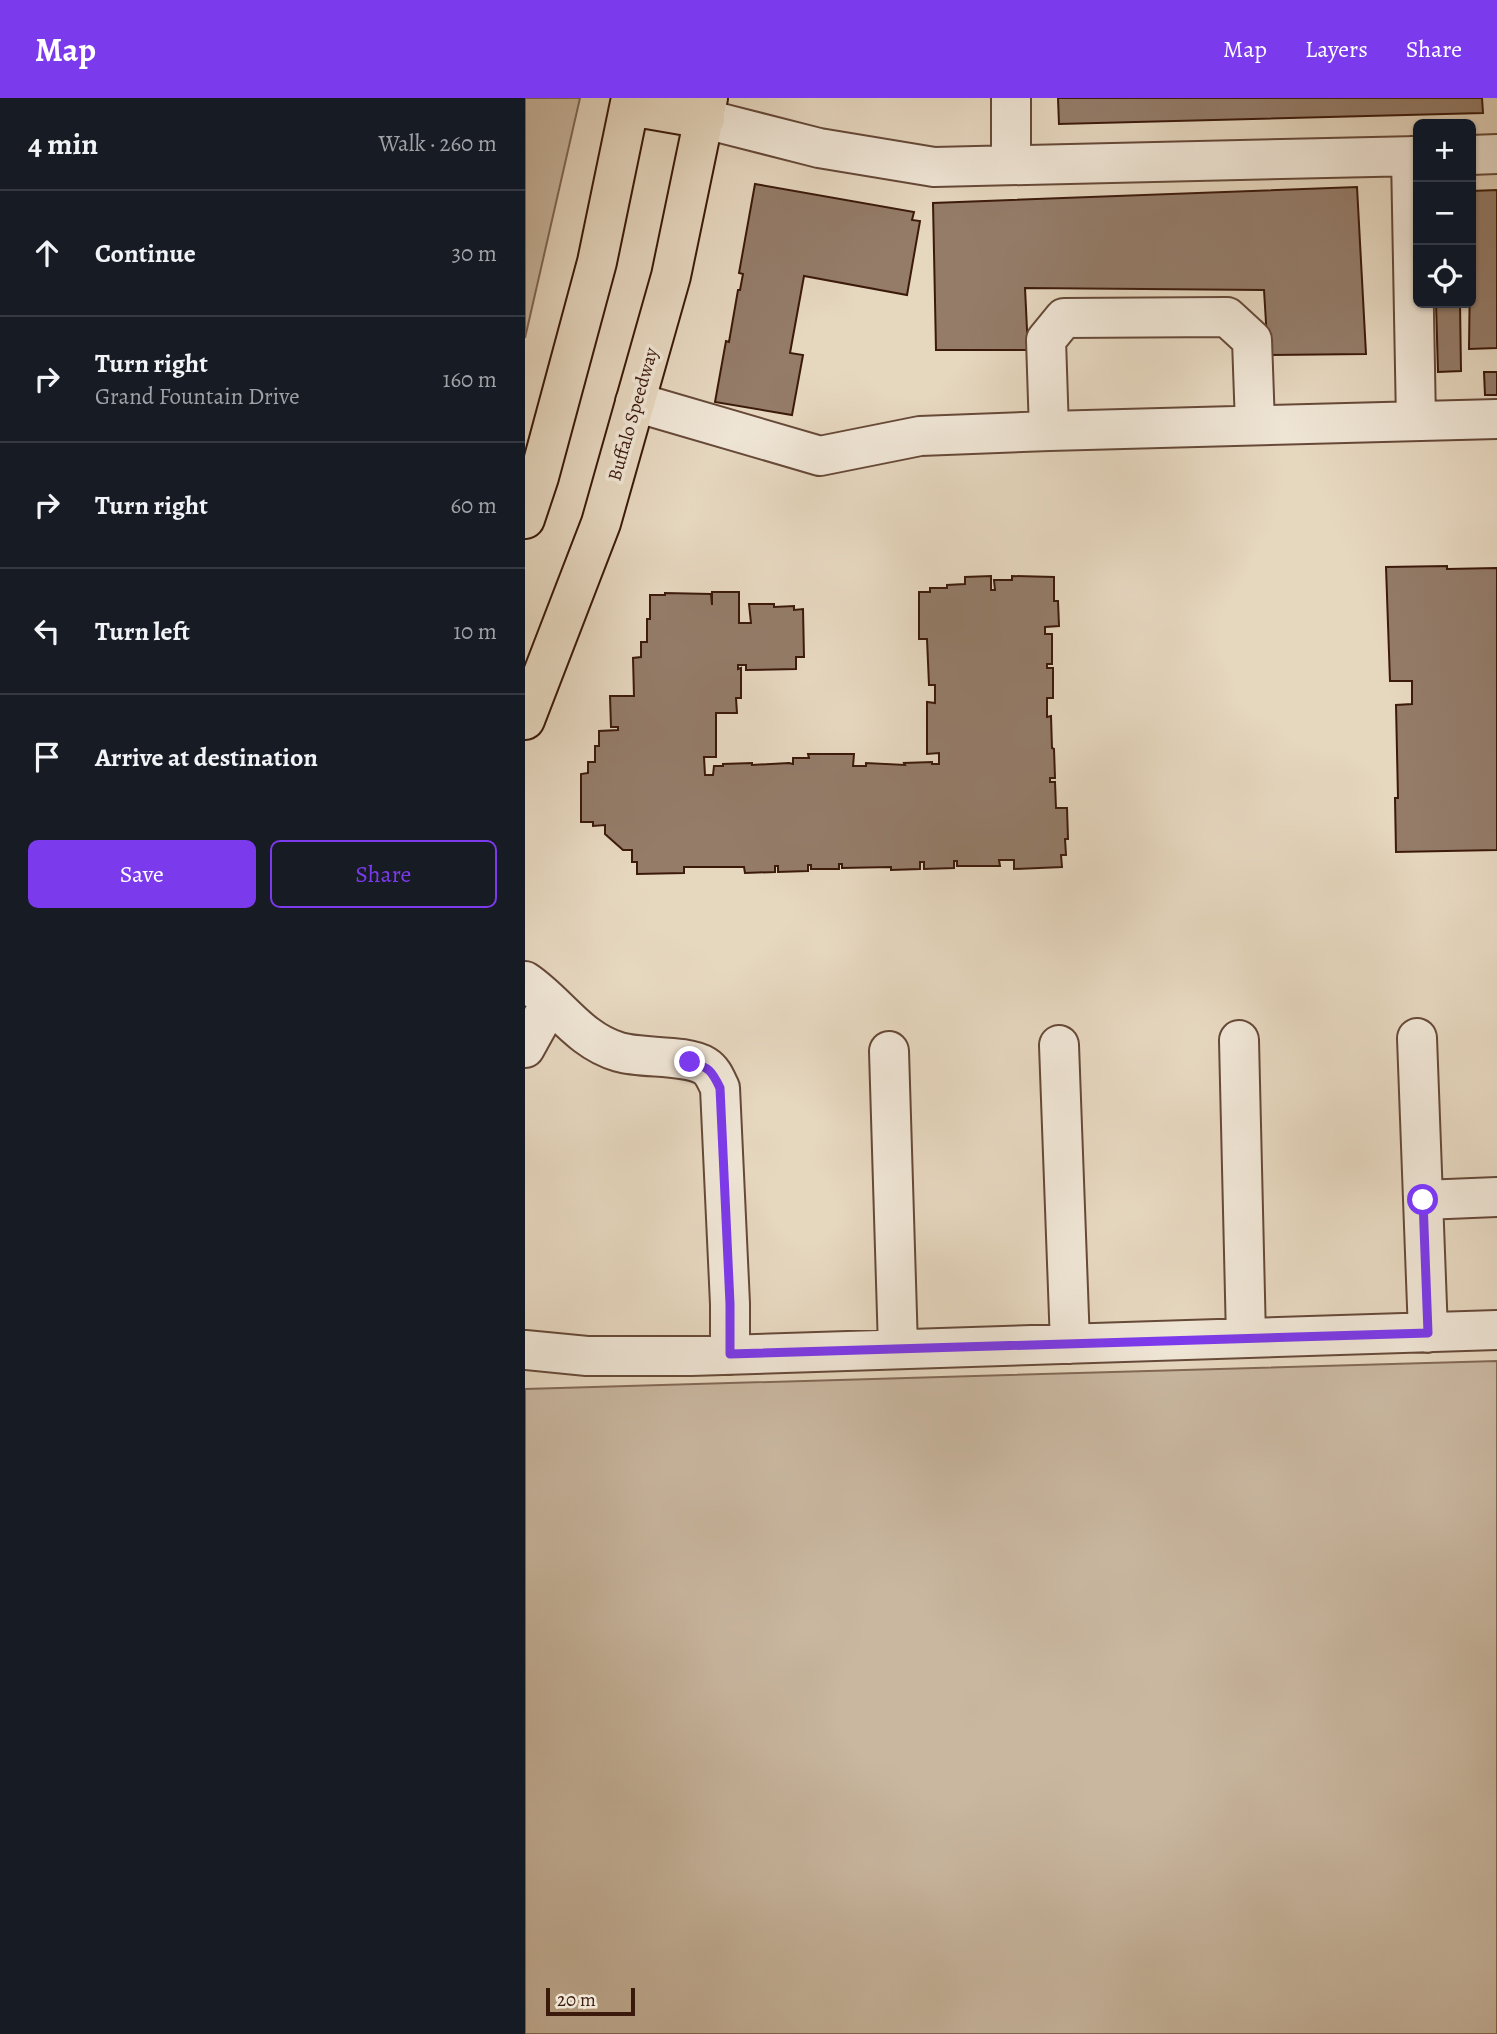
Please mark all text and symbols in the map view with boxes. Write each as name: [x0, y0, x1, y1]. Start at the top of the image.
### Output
text: Map: [35, 27, 96, 72]
text: Map: [1223, 33, 1267, 65]
text: Layers: [1305, 33, 1368, 65]
text: Share: [1406, 33, 1462, 65]
map controls: [1413, 119, 1476, 308]
button: +: [1413, 119, 1476, 182]
text: 4 min: [28, 124, 98, 164]
text: Walk · 260 m: [378, 128, 497, 159]
button: −: [1413, 182, 1476, 245]
icon: ahead: [28, 234, 66, 272]
text: Continue: [95, 236, 196, 271]
text: 30 m: [451, 238, 497, 269]
button: locate: [1413, 245, 1476, 308]
street label: Buffalo Speedway: [602, 344, 665, 484]
text: Turn right: [95, 346, 208, 381]
icon: right: [28, 360, 66, 398]
text: 160 m: [443, 364, 497, 395]
text: Grand Fountain Drive: [95, 381, 300, 412]
icon: right: [28, 486, 66, 524]
text: Turn right: [95, 488, 208, 523]
text: 60 m: [450, 490, 497, 521]
icon: left: [28, 612, 66, 650]
text: Turn left: [95, 614, 190, 649]
text: 10 m: [453, 616, 497, 647]
icon: arrive: [28, 738, 66, 776]
text: Arrive at destination: [95, 740, 318, 775]
button: Save: [28, 840, 256, 908]
button: Share: [270, 840, 497, 908]
route end: [674, 1046, 705, 1077]
route start: [1407, 1184, 1438, 1215]
scale bar: [546, 1985, 635, 2017]
text: 20 m: [557, 1987, 596, 2013]

